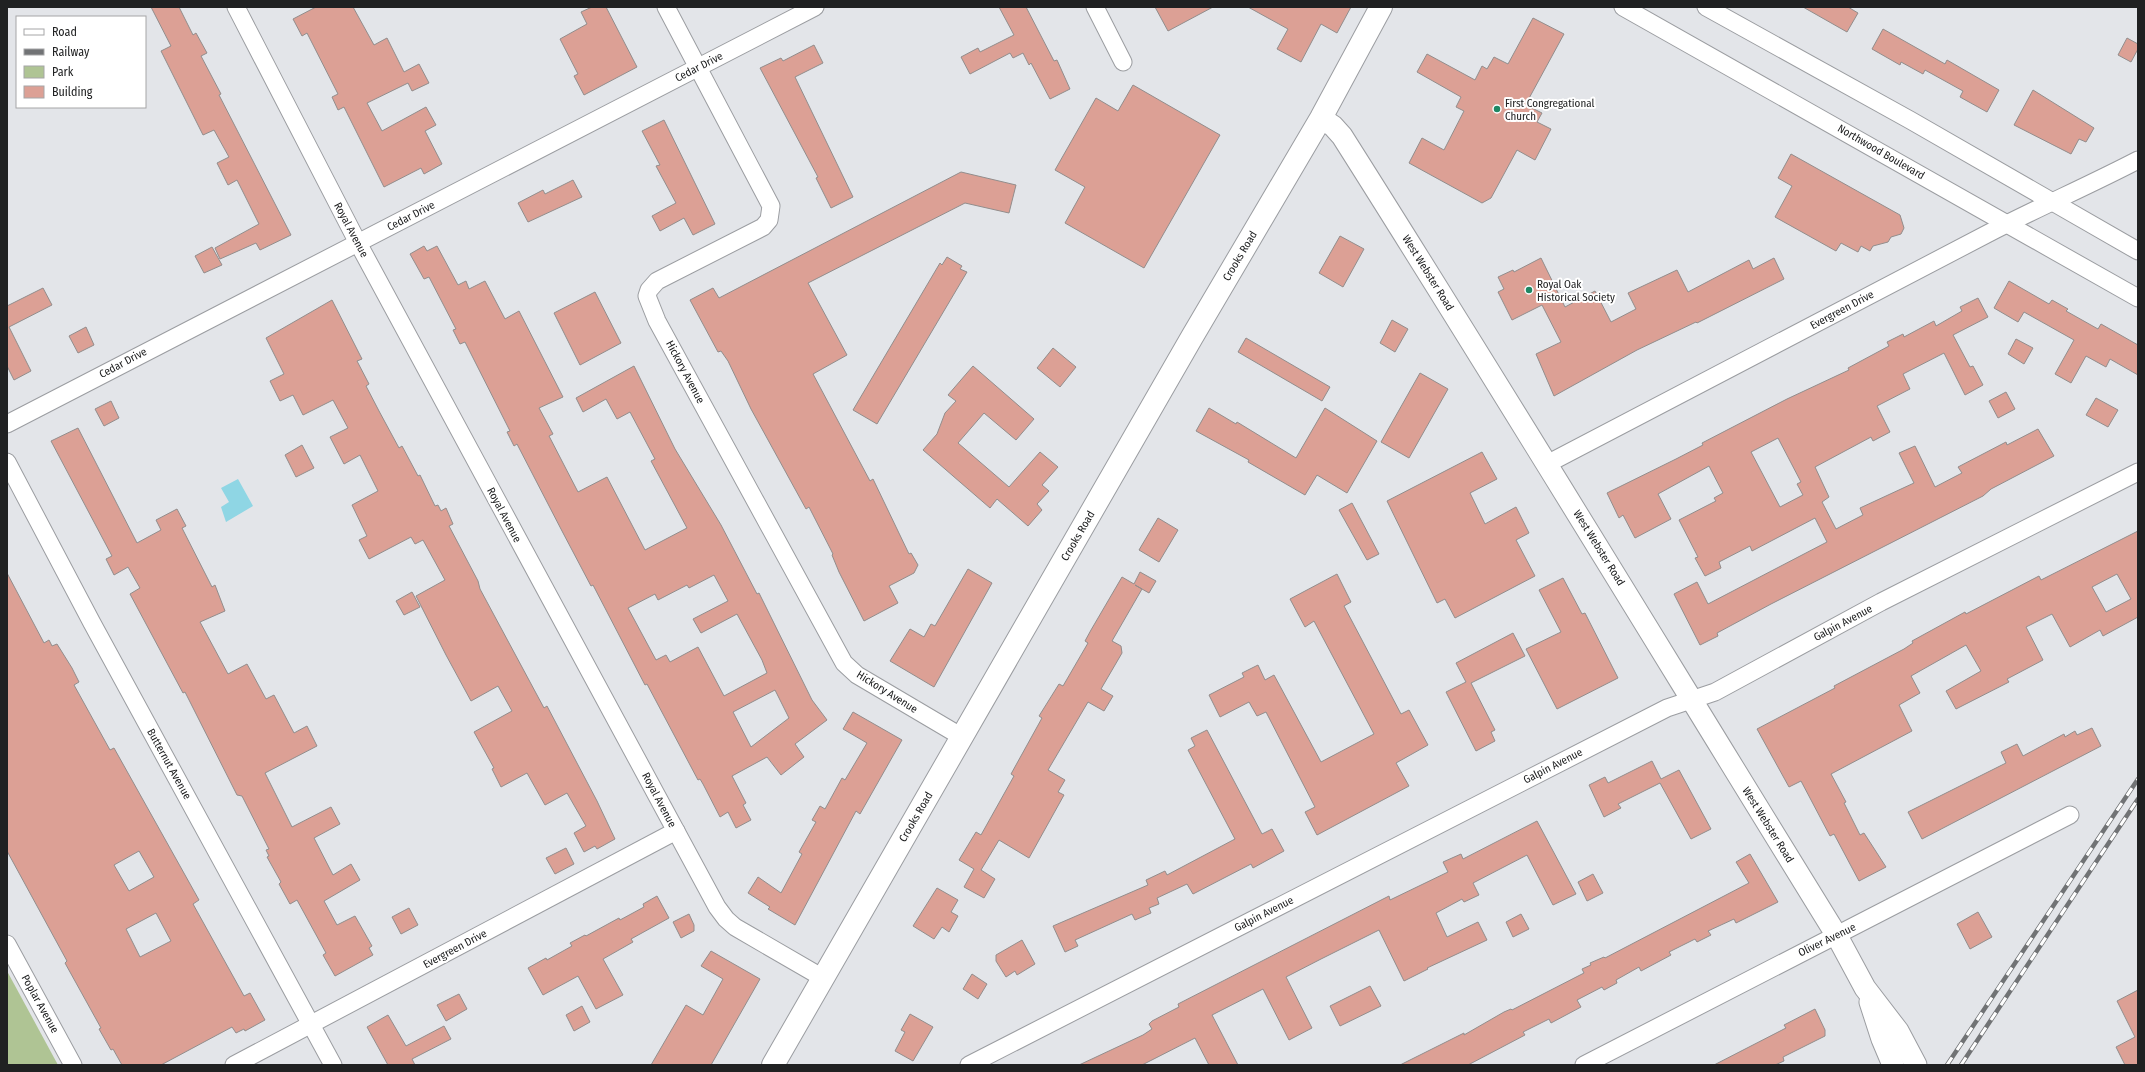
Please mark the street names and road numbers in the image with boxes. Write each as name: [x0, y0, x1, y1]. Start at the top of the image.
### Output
street label: Cedar Drive: [673, 49, 725, 85]
street label: Northwood Boulevard: [1835, 122, 1927, 182]
street label: Cedar Drive: [385, 198, 437, 234]
street label: Royal Avenue: [331, 200, 371, 260]
street label: Crooks Road: [1220, 229, 1260, 283]
street label: West Webster Road: [1400, 233, 1456, 313]
street label: Evergreen Drive: [1808, 288, 1876, 332]
street label: Hickory Avenue: [663, 338, 707, 406]
street label: Cedar Drive: [97, 345, 149, 381]
street label: Royal Avenue: [484, 485, 524, 545]
street label: West Webster Road: [1571, 508, 1627, 588]
street label: Crooks Road: [1058, 509, 1098, 563]
street label: Galpin Avenue: [1811, 602, 1875, 644]
street label: Hickory Avenue: [854, 668, 920, 716]
street label: Butternut Avenue: [144, 726, 194, 802]
street label: Galpin Avenue: [1521, 746, 1585, 786]
street label: Royal Avenue: [639, 770, 679, 830]
street label: West Webster Road: [1740, 785, 1796, 865]
street label: Crooks Road: [896, 790, 936, 844]
street label: Galpin Avenue: [1232, 894, 1296, 934]
street label: Oliver Avenue: [1796, 920, 1858, 960]
street label: Evergreen Drive: [421, 927, 489, 971]
street label: Poplar Avenue: [19, 973, 61, 1035]

